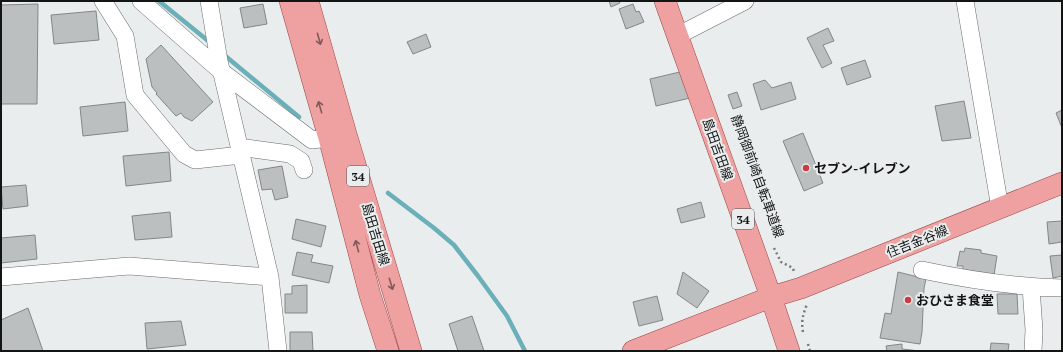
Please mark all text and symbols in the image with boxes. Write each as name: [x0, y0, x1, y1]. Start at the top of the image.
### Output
one-way arrow: [316, 32, 323, 45]
one-way arrow: [316, 101, 323, 114]
street label: 静岡御前崎自転車道線: [727, 112, 789, 240]
street label: 島田吉田線: [698, 115, 738, 183]
place label: セブン-イレブン: [814, 159, 910, 177]
marker: セブン-イレブン: [801, 163, 811, 173]
road number: 34: [347, 166, 369, 186]
street label: 島田吉田線: [358, 200, 394, 268]
road number: 34: [732, 209, 754, 229]
street label: 住吉金谷線: [883, 220, 951, 262]
one-way arrow: [353, 240, 361, 253]
one-way arrow: [388, 277, 395, 290]
place label: おひさま食堂: [916, 291, 994, 309]
marker: おひさま食堂: [903, 295, 913, 305]

